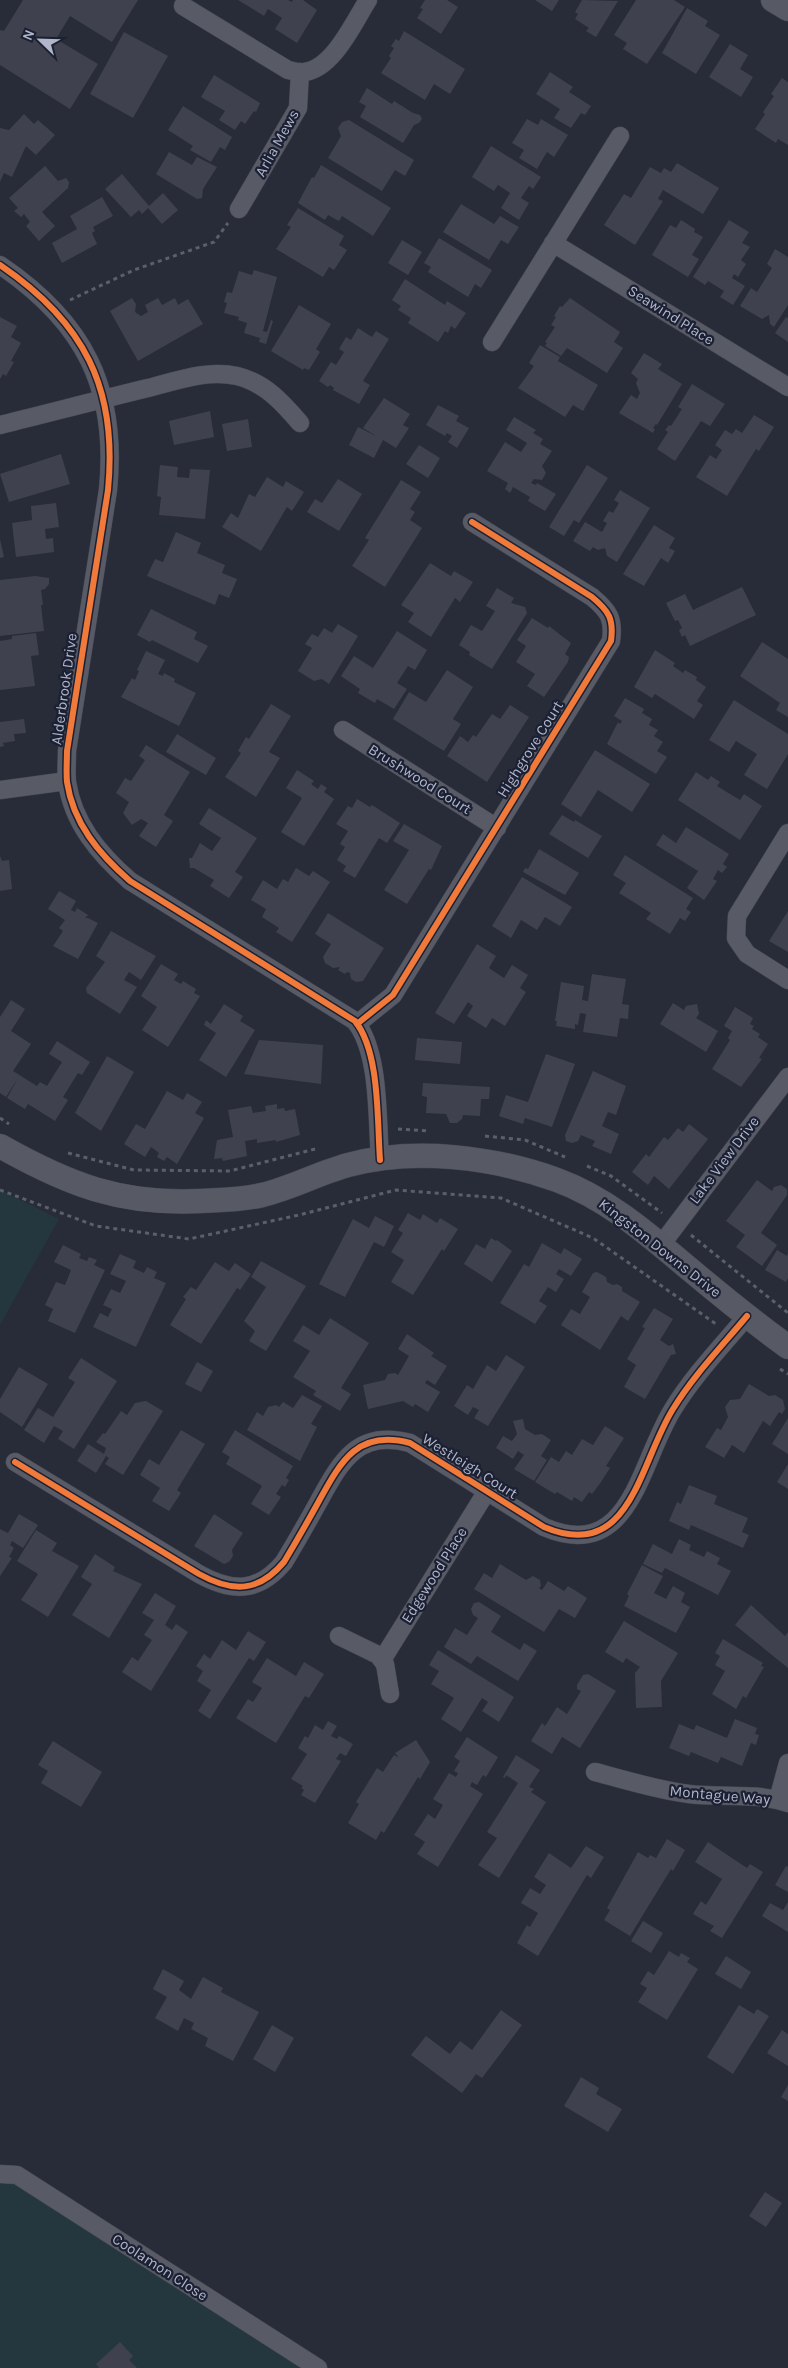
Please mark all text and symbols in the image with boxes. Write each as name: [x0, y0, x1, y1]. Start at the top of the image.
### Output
north arrow: [15, 15, 65, 65]
text: N: [19, 27, 38, 43]
street label: Arlia Mews: [251, 106, 303, 180]
street label: Seawind Place: [625, 281, 717, 349]
street label: Alderbrook Drive: [47, 632, 81, 746]
street label: Highgrove Court: [493, 697, 567, 801]
street label: Brushwood Court: [365, 740, 475, 818]
street label: Lake View Drive: [685, 1113, 763, 1207]
street label: Kingston Downs Drive: [595, 1195, 725, 1301]
street label: Westleigh Court: [419, 1429, 521, 1503]
street label: Edgewood Place: [397, 1524, 471, 1626]
street label: Montague Way: [669, 1782, 771, 1808]
street label: Coolamon Close: [109, 2229, 211, 2305]

